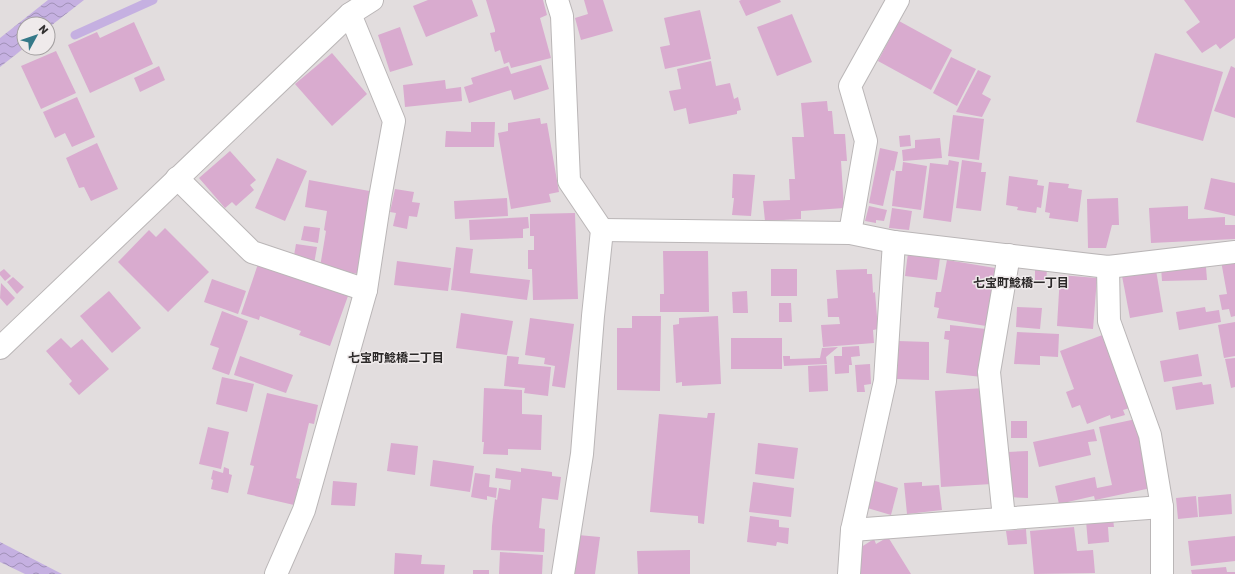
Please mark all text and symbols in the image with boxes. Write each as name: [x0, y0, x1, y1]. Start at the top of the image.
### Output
north arrow: [16, 16, 56, 56]
text: N: [36, 23, 51, 37]
district label: 七宝町鯰橋一丁目: [973, 276, 1069, 290]
district label: 七宝町鯰橋二丁目: [348, 351, 444, 365]

